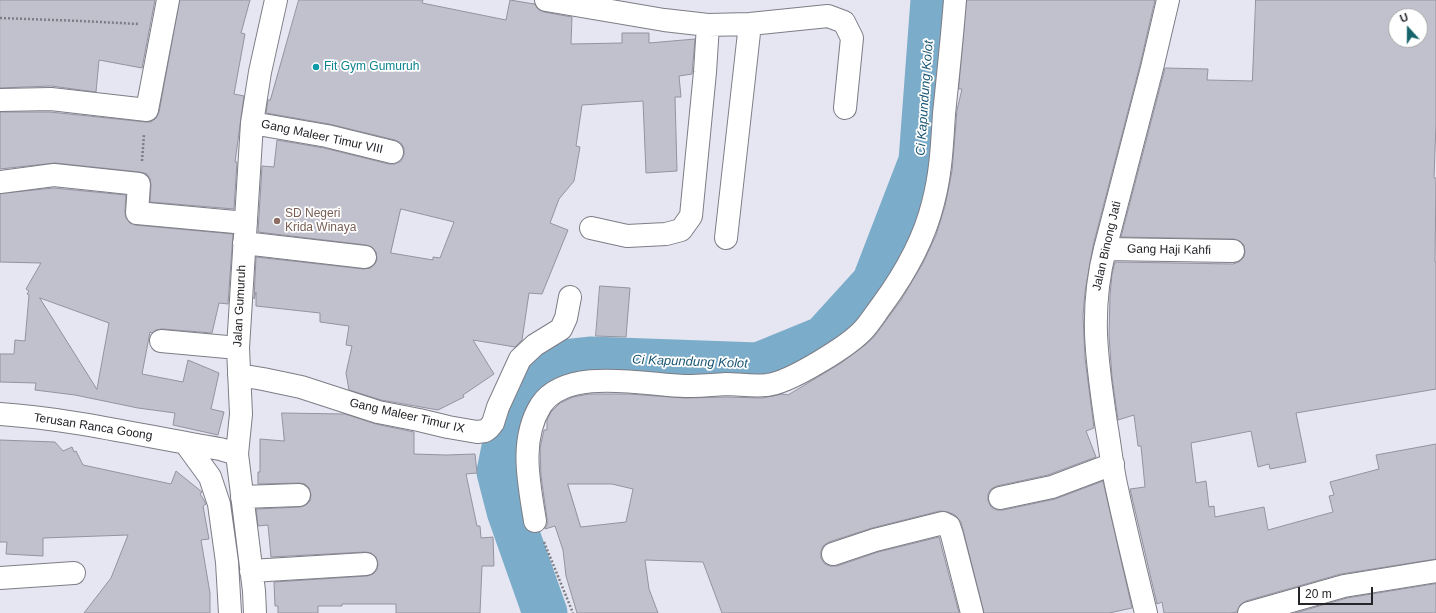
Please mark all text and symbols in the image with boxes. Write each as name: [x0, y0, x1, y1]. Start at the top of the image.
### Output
north arrow: [1388, 8, 1428, 48]
text: U: [1398, 11, 1410, 25]
water label: Ci Kapundung Kolot: [913, 40, 937, 156]
place label: Fit Gym Gumuruh: [324, 60, 419, 74]
marker: Fit Gym Gumuruh: [311, 62, 321, 72]
street label: Gang Maleer Timur VIII: [260, 117, 384, 157]
street label: Jalan Binong Jati: [1090, 200, 1124, 292]
place label: SD Negeri Krida Winaya: [285, 207, 356, 235]
marker: SD Negeri Krida Winaya: [272, 216, 282, 226]
street label: Gang Haji Kahfi: [1127, 242, 1211, 258]
street label: Jalan Gumuruh: [231, 265, 249, 347]
water label: Ci Kapundung Kolot: [632, 352, 748, 372]
street label: Gang Maleer Timur IX: [348, 396, 466, 436]
street label: Terusan Ranca Goong: [33, 410, 153, 444]
scale bar: [1300, 579, 1375, 605]
text: 20 m: [1305, 587, 1332, 601]

